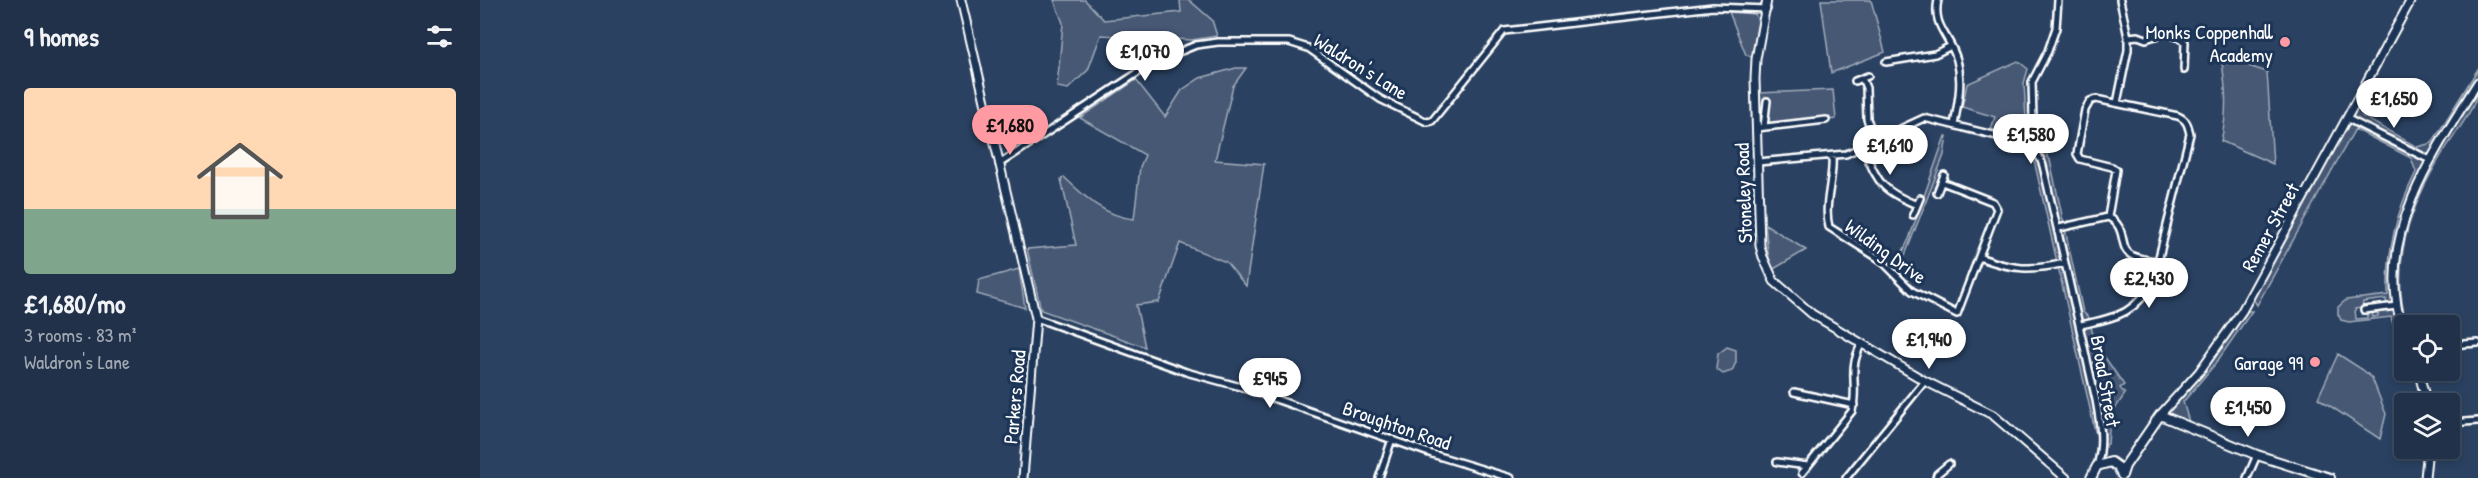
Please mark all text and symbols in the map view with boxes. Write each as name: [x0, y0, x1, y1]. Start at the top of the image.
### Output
place label: Monks Coppenhall Academy: [2145, 18, 2273, 68]
text: 9 homes: [24, 19, 99, 54]
icon: filters: [423, 20, 456, 53]
street label: Waldron's Lane: [1309, 26, 1413, 106]
pin: £1,070: [1096, 31, 1194, 82]
marker: Monks Coppenhall Academy: [2278, 35, 2292, 49]
text: £1,070: [1120, 37, 1170, 64]
pin: £1,650: [2345, 78, 2443, 129]
text: £1,650: [2370, 84, 2418, 111]
pin: £1,680: [961, 105, 1059, 156]
text: £1,680: [986, 111, 1034, 138]
pin: £1,580: [1982, 114, 2080, 165]
text: £1,580: [2007, 120, 2055, 147]
pin: £1,610: [1841, 125, 1939, 176]
icon: home: [186, 127, 294, 235]
text: £1,610: [1867, 131, 1913, 158]
street label: Stoneley Road: [1728, 142, 1758, 244]
street label: Remer Street: [2235, 177, 2306, 276]
street label: Wilding Drive: [1840, 212, 1932, 290]
pin: £2,430: [2100, 258, 2198, 309]
text: £2,430: [2124, 264, 2174, 291]
text: £1,680/mo: [24, 286, 125, 321]
map controls: [2394, 315, 2460, 459]
button: locate: [2394, 315, 2460, 381]
pin: £1,940: [1880, 319, 1978, 370]
text: 3 rooms · 83 m²: [24, 321, 136, 348]
text: £1,940: [1906, 325, 1952, 352]
street label: Broad Street: [2085, 333, 2128, 430]
text: Waldron's Lane: [24, 348, 130, 375]
street label: Parkers Road: [996, 349, 1032, 445]
place label: Garage 99: [2234, 349, 2303, 376]
marker: Garage 99: [2308, 355, 2322, 369]
pin: £945: [1234, 358, 1306, 409]
text: £945: [1253, 364, 1287, 391]
pin: £1,450: [2199, 387, 2297, 438]
text: £1,450: [2224, 393, 2272, 420]
button: layers: [2394, 393, 2460, 459]
street label: Broughton Road: [1339, 394, 1455, 456]

